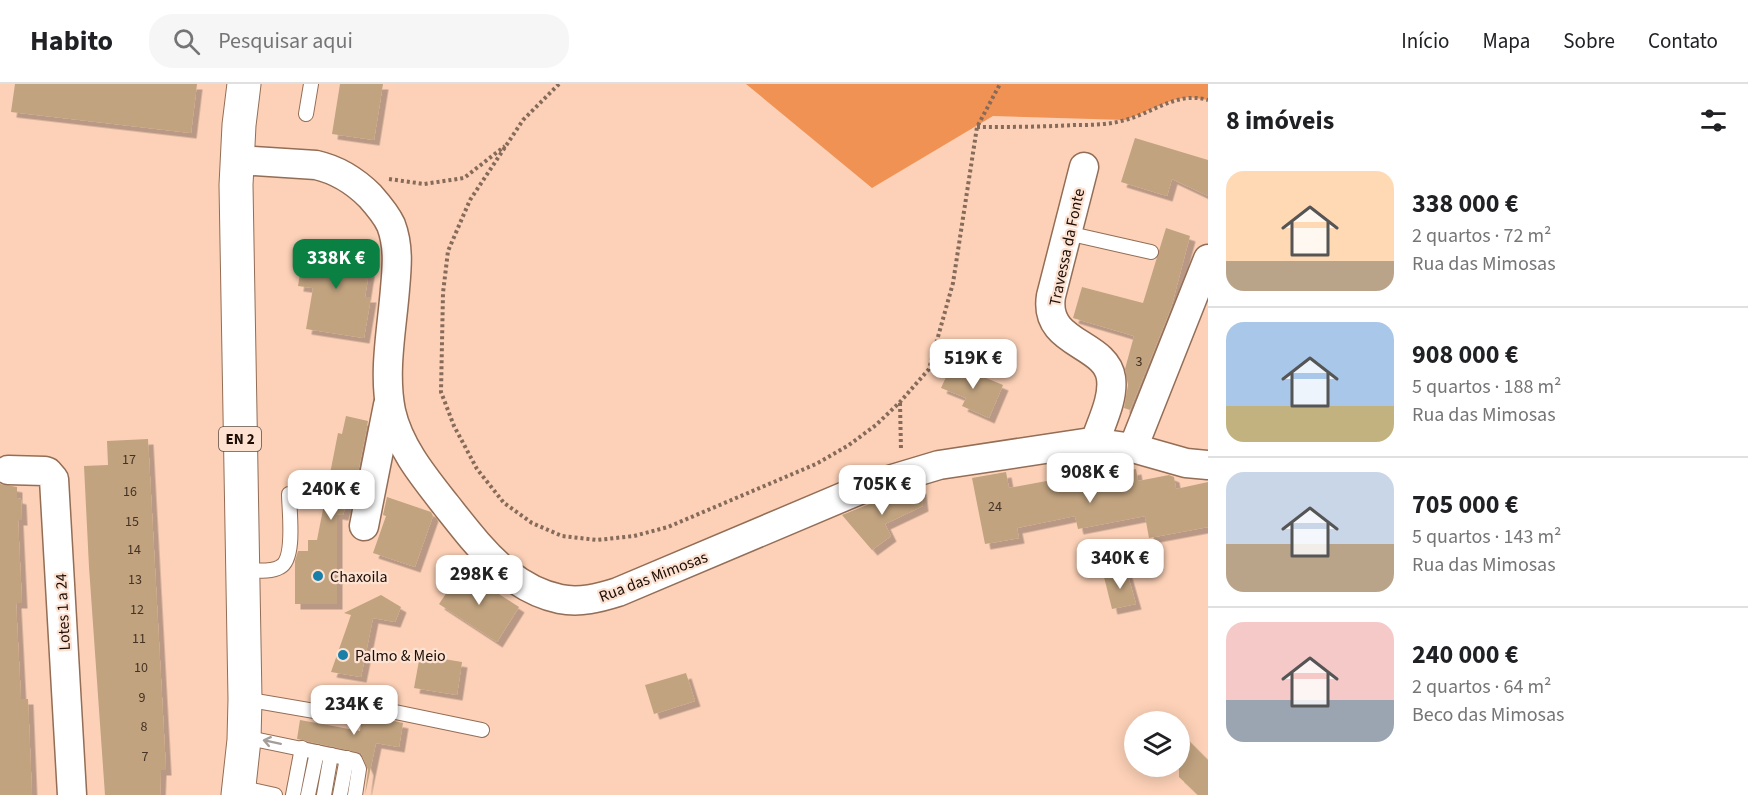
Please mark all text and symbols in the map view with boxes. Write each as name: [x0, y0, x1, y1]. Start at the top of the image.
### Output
search box: [149, 14, 569, 68]
text: Habito: [30, 21, 113, 61]
icon: search: [170, 25, 203, 58]
text: Pesquisar aqui: [218, 25, 353, 57]
text: Início: [1401, 26, 1449, 56]
text: Mapa: [1482, 26, 1530, 56]
text: Sobre: [1563, 26, 1615, 56]
text: Contato: [1648, 26, 1718, 56]
text: 8 imóveis: [1226, 102, 1334, 139]
icon: filters: [1697, 104, 1730, 137]
text: 338 000 €: [1412, 185, 1519, 222]
street label: Travessa da Fonte: [1044, 186, 1090, 308]
icon: home: [1274, 195, 1346, 267]
text: 2 quartos · 72 m²: [1412, 222, 1551, 250]
pin: 338K €: [287, 239, 385, 290]
text: 338K €: [307, 244, 365, 272]
text: Rua das Mimosas: [1412, 250, 1556, 278]
text: 908 000 €: [1412, 336, 1519, 373]
pin: 519K €: [924, 339, 1022, 390]
text: 519K €: [944, 344, 1002, 372]
icon: home: [1274, 346, 1346, 418]
house number: 3: [1136, 352, 1143, 372]
text: 5 quartos · 188 m²: [1412, 373, 1561, 401]
text: Rua das Mimosas: [1412, 401, 1556, 429]
road number: EN 2: [219, 427, 261, 451]
house number: 17: [122, 450, 136, 470]
pin: 908K €: [1041, 453, 1139, 504]
text: 908K €: [1061, 458, 1119, 486]
pin: 705K €: [833, 465, 931, 516]
pin: 240K €: [282, 470, 380, 521]
text: 705K €: [853, 470, 911, 498]
text: 240K €: [302, 475, 360, 503]
house number: 16: [123, 482, 137, 502]
text: 705 000 €: [1412, 486, 1519, 523]
icon: home: [1274, 496, 1346, 568]
house number: 24: [988, 497, 1002, 517]
house number: 15: [125, 512, 139, 532]
text: 5 quartos · 143 m²: [1412, 523, 1561, 551]
pin: 340K €: [1071, 539, 1169, 590]
house number: 14: [127, 540, 141, 560]
text: 340K €: [1091, 544, 1149, 572]
street label: Rua das Mimosas: [596, 546, 711, 608]
text: Rua das Mimosas: [1412, 551, 1556, 579]
pin: 298K €: [430, 555, 528, 606]
text: 298K €: [450, 560, 508, 588]
place label: Chaxoila: [330, 566, 388, 588]
marker: Chaxoila: [311, 569, 325, 583]
house number: 13: [128, 570, 142, 590]
street label: Lotes 1 a 24: [50, 573, 76, 651]
house number: 12: [130, 600, 144, 620]
house number: 11: [132, 629, 146, 649]
text: 240 000 €: [1412, 636, 1519, 673]
place label: Palmo & Meio: [355, 645, 446, 667]
icon: home: [1274, 646, 1346, 718]
marker: Palmo & Meio: [336, 648, 350, 662]
house number: 10: [134, 658, 148, 678]
text: 2 quartos · 64 m²: [1412, 673, 1551, 701]
pin: 234K €: [305, 685, 403, 736]
house number: 9: [139, 688, 146, 708]
text: 234K €: [325, 690, 383, 718]
text: Beco das Mimosas: [1412, 701, 1564, 729]
map controls: [1124, 711, 1190, 777]
button: layers: [1124, 711, 1190, 777]
house number: 8: [141, 717, 148, 737]
one-way arrow: [263, 736, 282, 747]
house number: 7: [142, 747, 149, 767]

